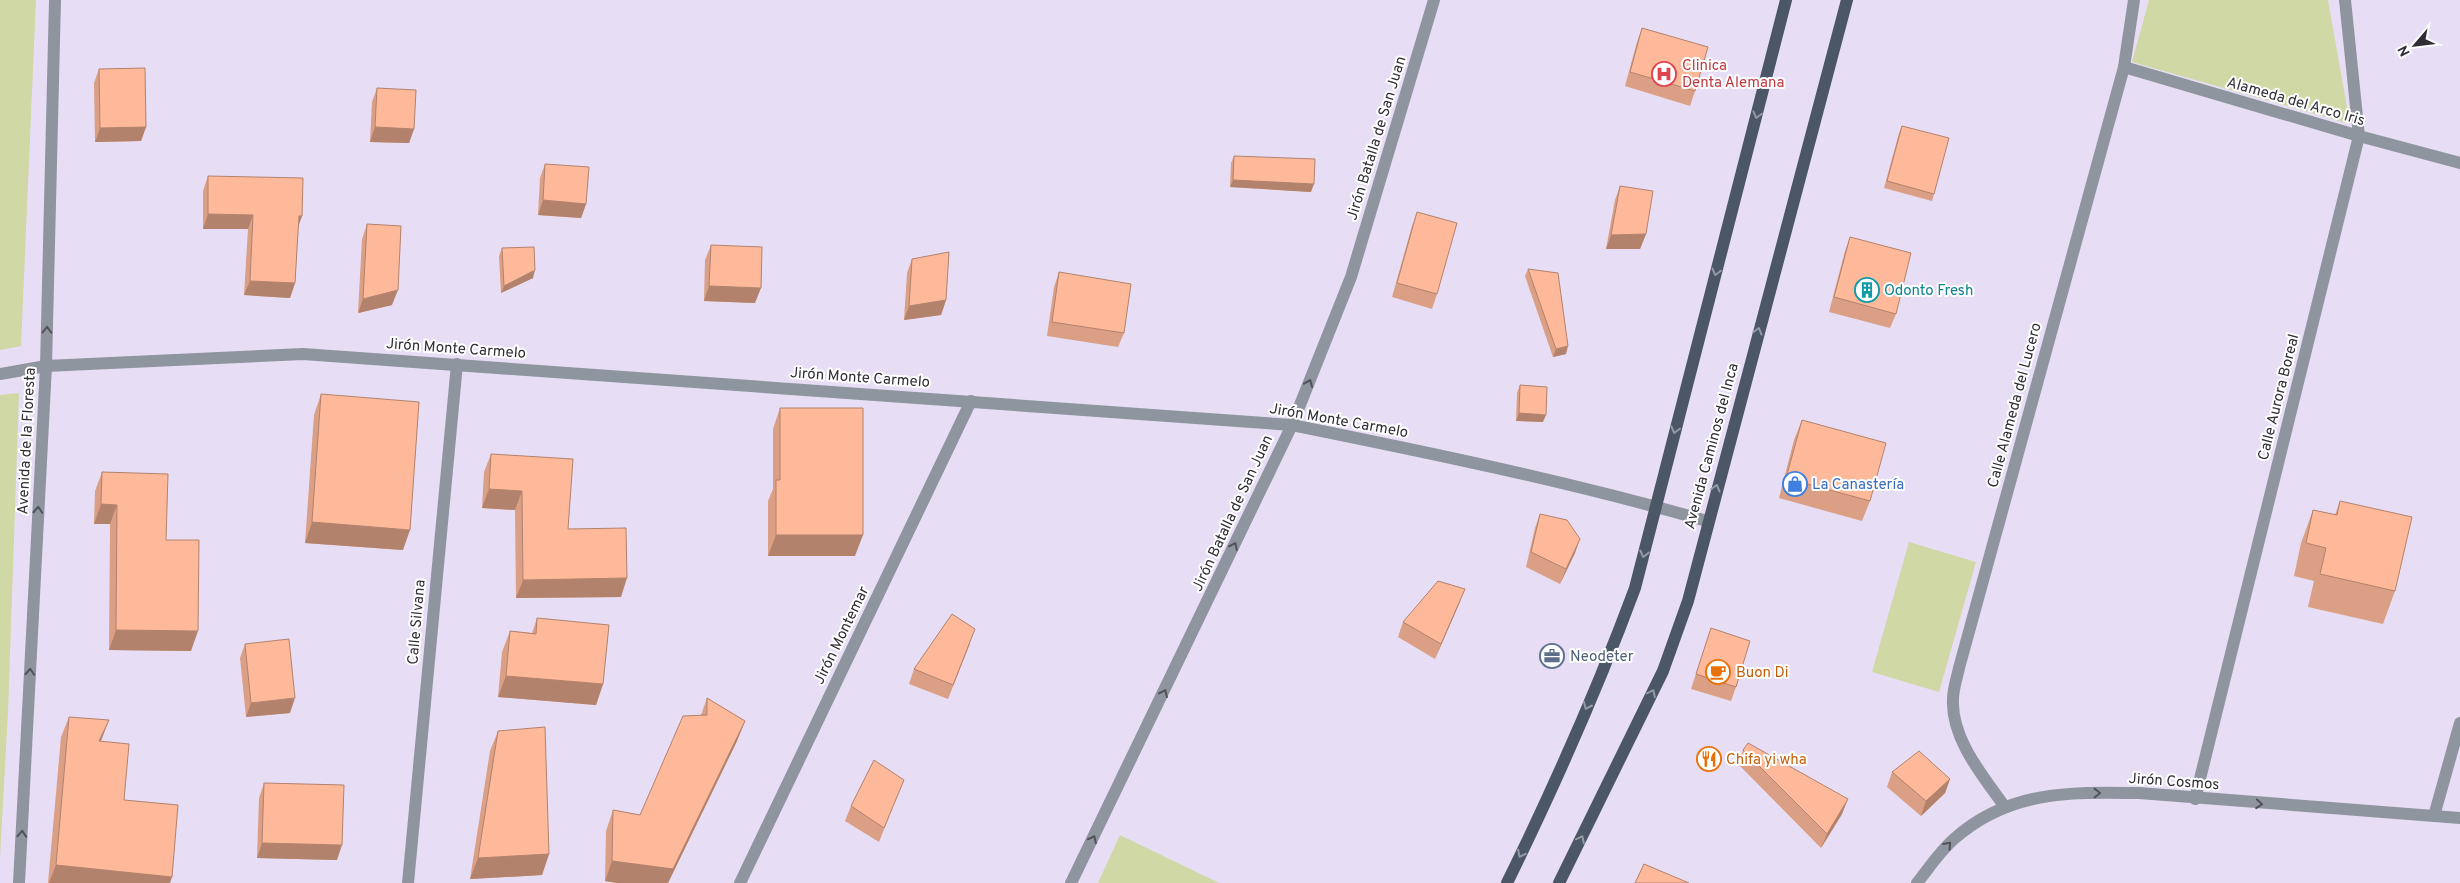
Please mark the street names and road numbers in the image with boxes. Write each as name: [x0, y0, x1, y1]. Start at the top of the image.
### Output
street label: Jirón Batalla de San Juan: [1343, 54, 1411, 223]
street label: Alameda del Arco Iris: [2224, 74, 2367, 131]
street label: Calle Alameda del Lucero: [1984, 321, 2047, 490]
street label: Calle Aurora Boreal: [2255, 332, 2304, 462]
street label: Jirón Monte Carmelo: [385, 335, 527, 364]
street label: Avenida Caminos del Inca: [1681, 361, 1744, 532]
street label: Jirón Monte Carmelo: [789, 364, 931, 393]
street label: Avenida de la Floresta: [14, 367, 41, 515]
street label: Jirón Monte Carmelo: [1268, 400, 1410, 443]
street label: Jirón Batalla de San Juan: [1189, 432, 1278, 595]
street label: Calle Silvana: [404, 579, 431, 666]
street label: Jirón Montemar: [810, 583, 874, 688]
street label: Jirón Cosmos: [2128, 770, 2220, 795]

